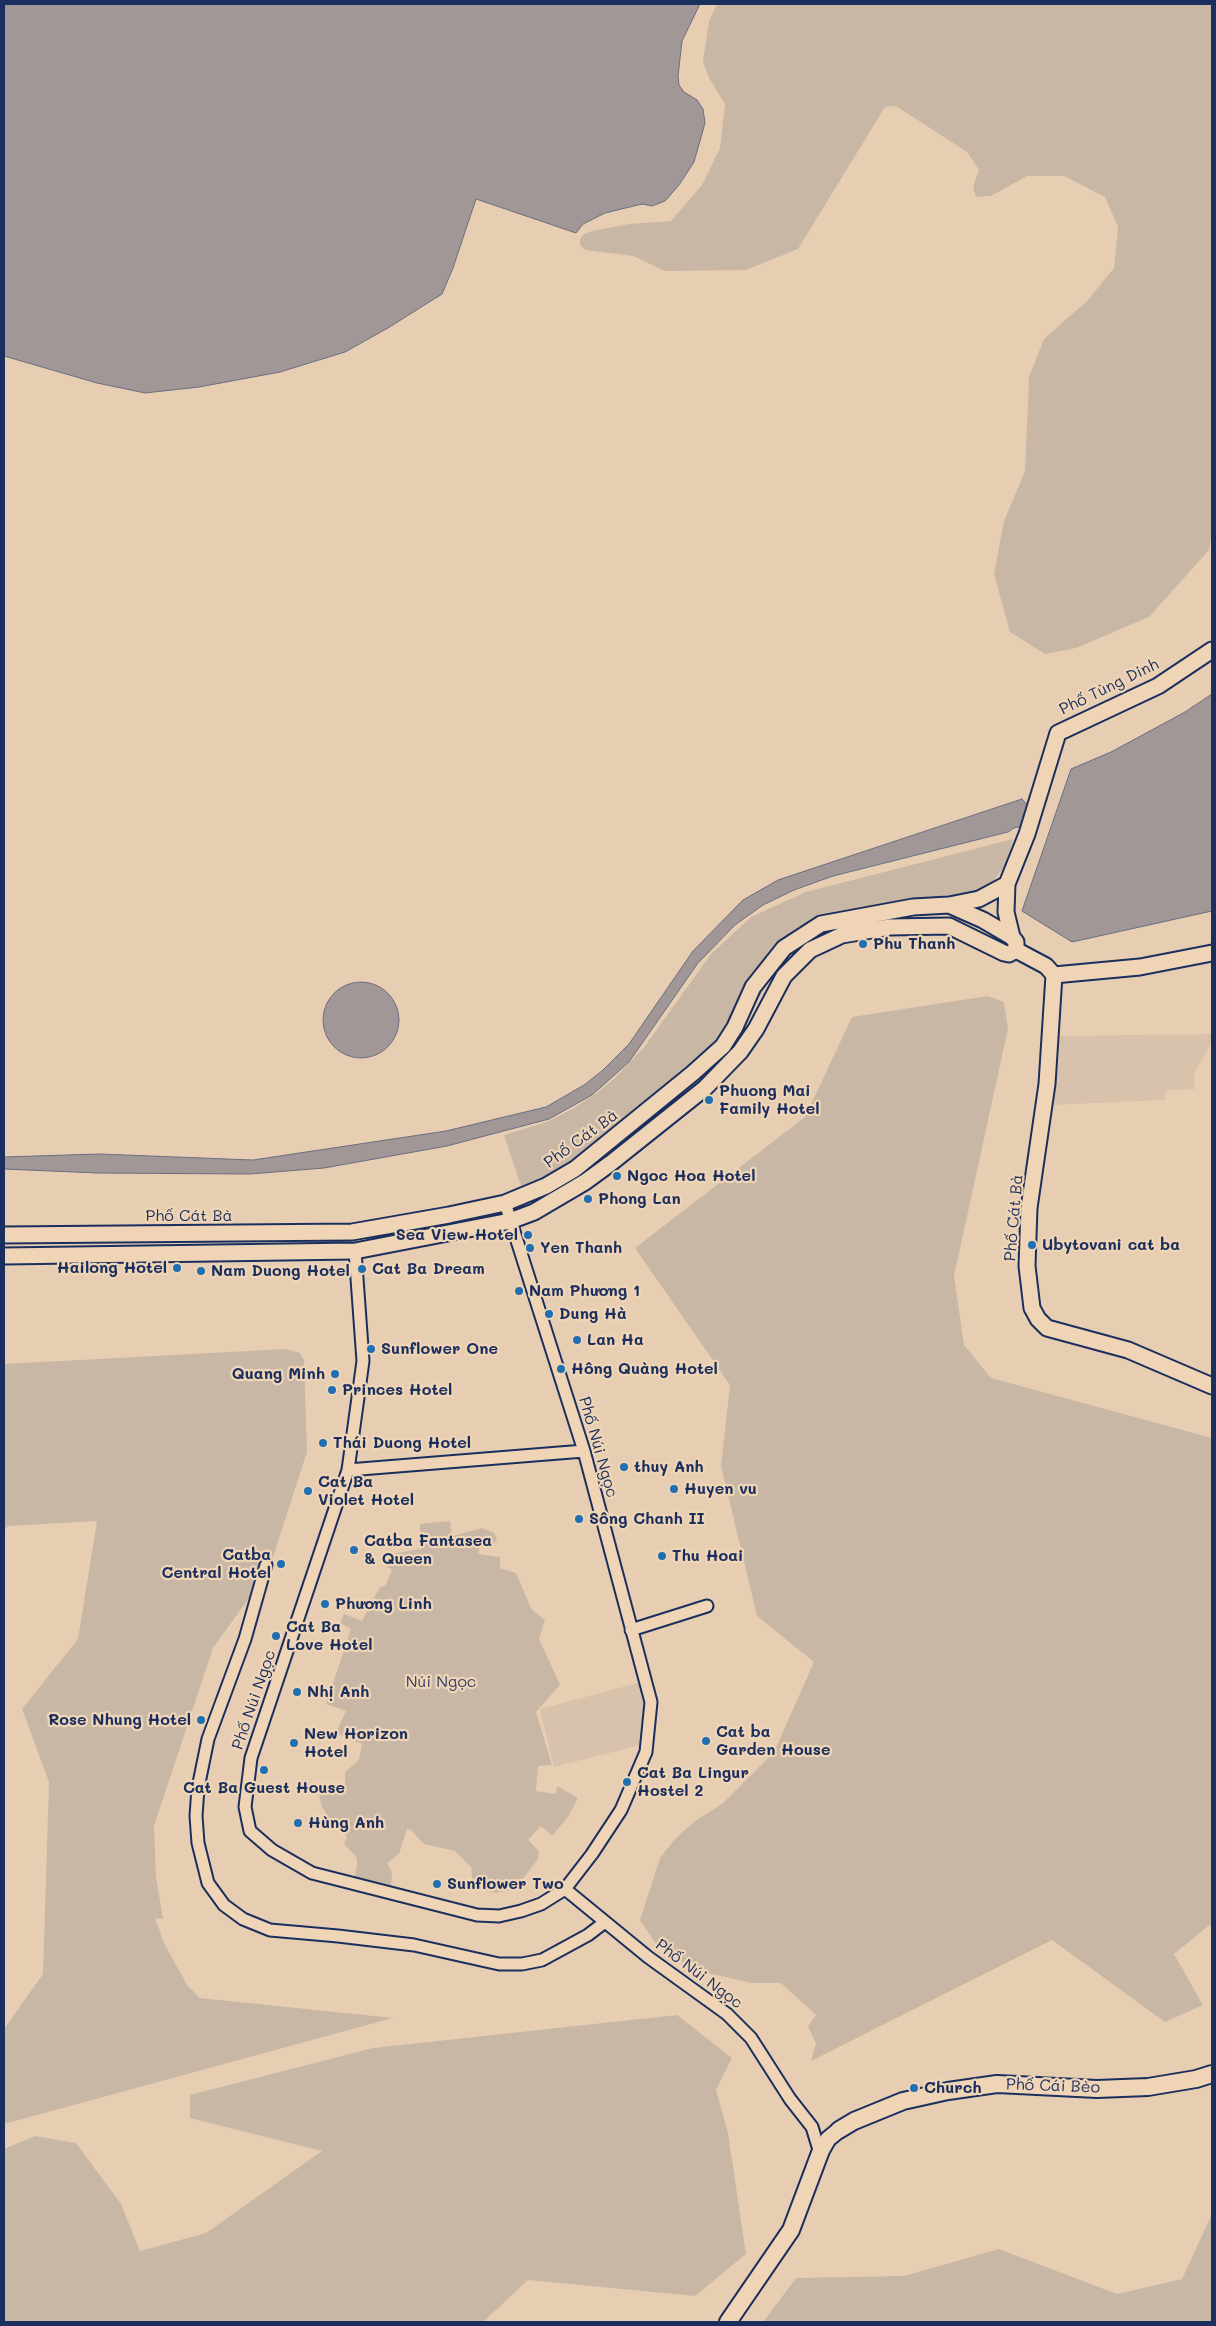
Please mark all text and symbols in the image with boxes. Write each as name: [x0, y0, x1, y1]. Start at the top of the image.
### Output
street label: Phố Tùng Dinh: [1056, 655, 1162, 719]
place label: Phu Thanh: [873, 934, 955, 954]
marker: Phu Thanh: [857, 938, 869, 950]
place label: Phuong Mai Family Hotel: [719, 1081, 819, 1119]
marker: Phuong Mai Family Hotel: [703, 1094, 715, 1106]
street label: Phố Cát Bà: [540, 1106, 622, 1172]
place label: Ngoc Hoa Hotel: [627, 1166, 755, 1186]
marker: Ngoc Hoa Hotel: [611, 1170, 623, 1182]
street label: Phố Cát Bà: [1001, 1174, 1027, 1262]
place label: Phong Lan: [598, 1189, 681, 1209]
marker: Phong Lan: [582, 1193, 594, 1205]
street label: Phố Cát Bà: [146, 1206, 232, 1226]
place label: Sea View Hotel: [396, 1225, 518, 1245]
marker: Sea View Hotel: [522, 1229, 534, 1241]
place label: Ubytovani cat ba: [1042, 1235, 1180, 1255]
place label: Yen Thanh: [540, 1238, 622, 1258]
marker: Ubytovani cat ba: [1026, 1239, 1038, 1251]
marker: Yen Thanh: [524, 1242, 536, 1254]
place label: Hailong Hotel: [57, 1258, 167, 1278]
place label: Cat Ba Dream: [372, 1259, 485, 1279]
place label: Nam Duong Hotel: [211, 1261, 350, 1281]
marker: Hailong Hotel: [171, 1262, 183, 1274]
marker: Cat Ba Dream: [356, 1263, 368, 1275]
marker: Nam Duong Hotel: [195, 1265, 207, 1277]
place label: Nam Phương 1: [529, 1281, 640, 1301]
marker: Nam Phương 1: [513, 1285, 525, 1297]
place label: Dung Hà: [559, 1304, 627, 1324]
marker: Dung Hà: [543, 1308, 555, 1320]
place label: Lan Ha: [587, 1330, 644, 1350]
marker: Lan Ha: [571, 1334, 583, 1346]
place label: Sunflower One: [381, 1339, 498, 1359]
marker: Sunflower One: [365, 1343, 377, 1355]
place label: Hông Quàng Hotel: [571, 1359, 718, 1379]
marker: Hông Quàng Hotel: [555, 1363, 567, 1375]
place label: Quang Minh: [232, 1364, 325, 1384]
marker: Quang Minh: [329, 1368, 341, 1380]
place label: Princes Hotel: [342, 1380, 452, 1400]
marker: Princes Hotel: [326, 1384, 338, 1396]
street label: Phố Núi Ngọc: [574, 1394, 622, 1500]
place label: Thái Duong Hotel: [333, 1433, 471, 1453]
marker: Thái Duong Hotel: [317, 1437, 329, 1449]
place label: thuy Anh: [634, 1457, 704, 1477]
marker: thuy Anh: [618, 1461, 630, 1473]
place label: Cat Ba Violet Hotel: [318, 1472, 414, 1510]
place label: Huyen vu: [684, 1479, 757, 1499]
marker: Huyen vu: [668, 1483, 680, 1495]
marker: Cat Ba Violet Hotel: [302, 1485, 314, 1497]
place label: Sông Chanh II: [589, 1509, 705, 1529]
marker: Sông Chanh II: [573, 1513, 585, 1525]
place label: Catba Fantasea & Queen: [364, 1531, 492, 1569]
marker: Catba Fantasea & Queen: [348, 1544, 360, 1556]
place label: Catba Central Hotel: [162, 1545, 271, 1583]
place label: Thu Hoai: [672, 1546, 744, 1566]
marker: Thu Hoai: [656, 1550, 668, 1562]
marker: Catba Central Hotel: [275, 1558, 287, 1570]
place label: Phương Linh: [335, 1594, 432, 1614]
marker: Phương Linh: [319, 1598, 331, 1610]
place label: Cat Ba Love Hotel: [286, 1617, 373, 1655]
marker: Cat Ba Love Hotel: [270, 1630, 282, 1642]
street label: Phố Núi Ngọc: [228, 1648, 280, 1752]
park label: Núi Ngọc: [406, 1672, 476, 1692]
place label: Nhị Anh: [307, 1682, 369, 1702]
marker: Nhị Anh: [291, 1686, 303, 1698]
place label: Rose Nhung Hotel: [48, 1710, 191, 1730]
marker: Rose Nhung Hotel: [195, 1714, 207, 1726]
place label: Cat ba Garden House: [716, 1722, 830, 1760]
place label: New Horizon Hotel: [304, 1724, 408, 1762]
marker: Cat ba Garden House: [700, 1735, 712, 1747]
marker: New Horizon Hotel: [288, 1737, 300, 1749]
place label: Cat Ba Lingur Hostel 2: [637, 1763, 749, 1801]
marker: Cat Ba Guest House: [258, 1764, 270, 1776]
marker: Cat Ba Lingur Hostel 2: [621, 1776, 633, 1788]
place label: Cat Ba Guest House: [183, 1778, 345, 1798]
place label: Hùng Anh: [308, 1813, 384, 1833]
marker: Hùng Anh: [292, 1817, 304, 1829]
place label: Sunflower Two: [447, 1874, 564, 1894]
marker: Sunflower Two: [431, 1878, 443, 1890]
street label: Phố Núi Ngọc: [652, 1935, 746, 2013]
street label: Phố Cái Bèo: [1006, 2075, 1100, 2097]
place label: Church: [924, 2078, 982, 2098]
marker: Church: [908, 2082, 920, 2094]

